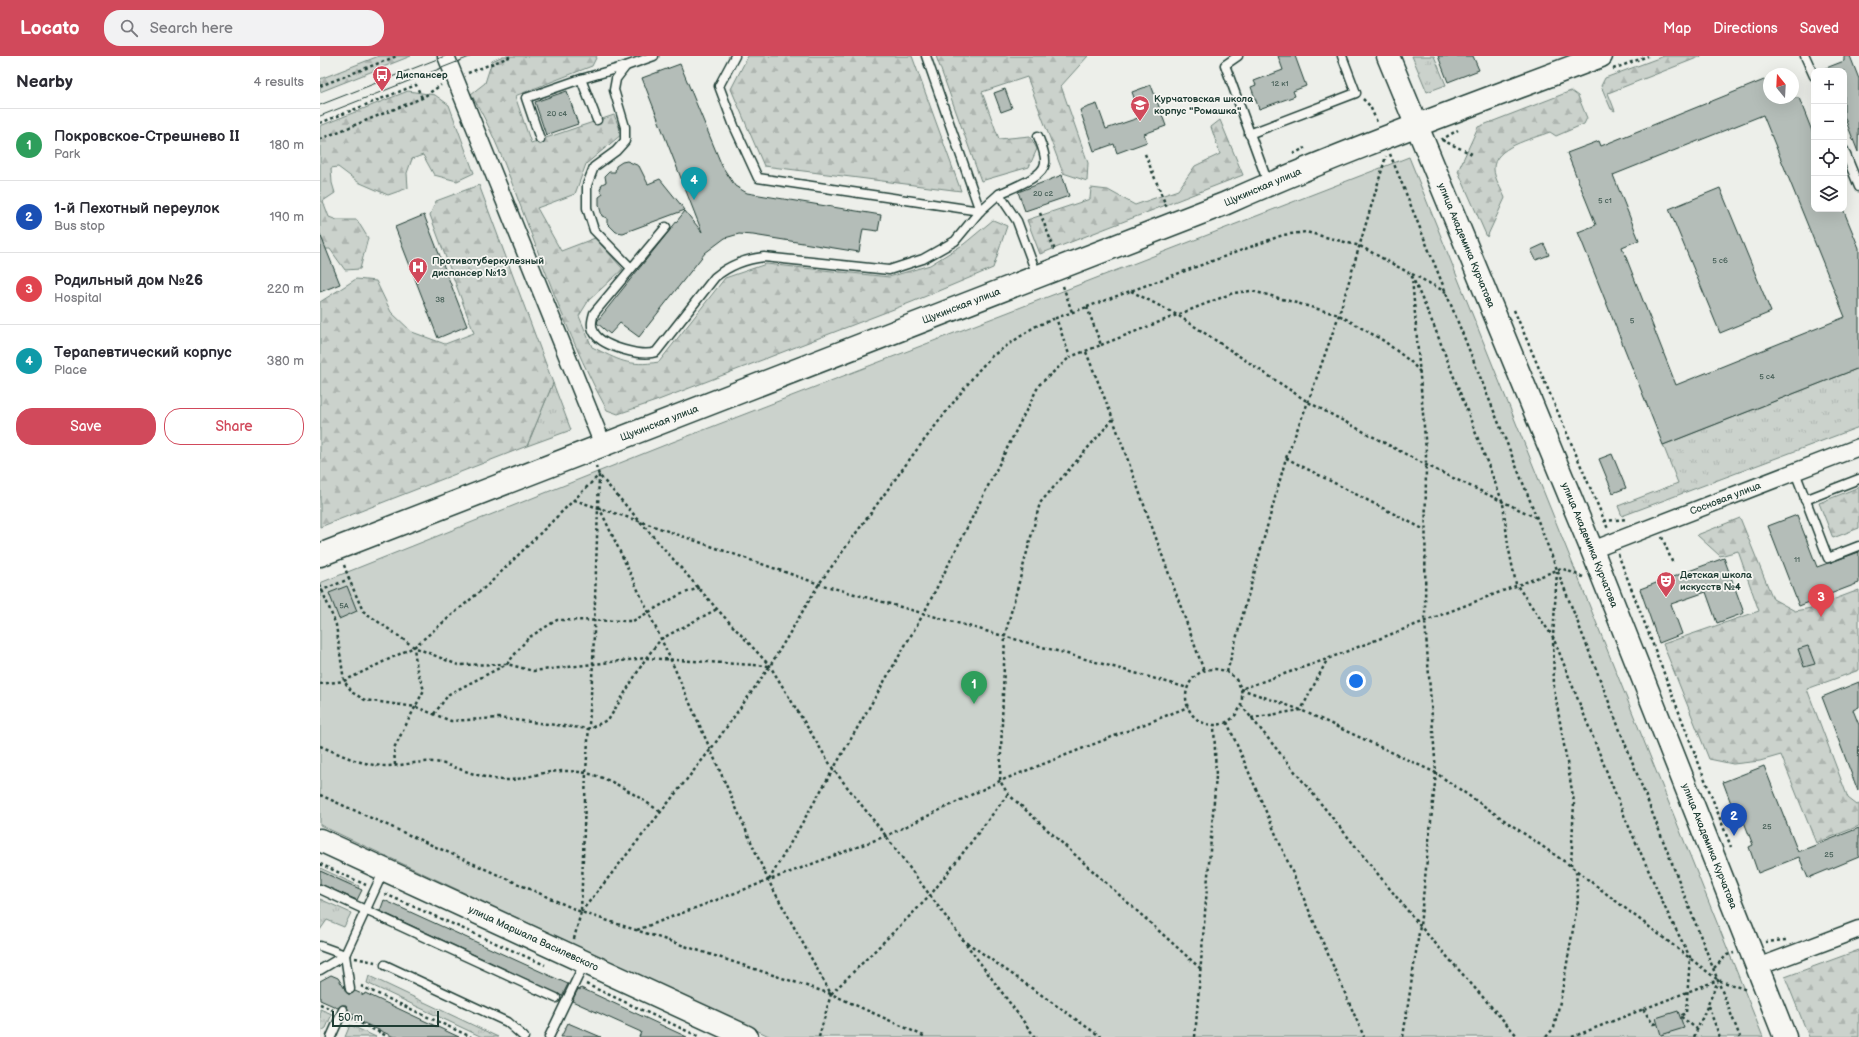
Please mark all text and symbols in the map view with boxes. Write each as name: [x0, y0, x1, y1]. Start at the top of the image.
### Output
search box: [104, 10, 384, 46]
text: Locato: [20, 17, 80, 40]
icon: search: [118, 17, 140, 39]
text: Search here: [150, 19, 233, 38]
text: Map: [1663, 20, 1691, 37]
text: Directions: [1713, 20, 1778, 37]
text: Saved: [1800, 20, 1839, 37]
bus stop icon: Диспансер: [371, 64, 393, 92]
north arrow: [1763, 68, 1799, 104]
map controls: [1811, 68, 1847, 212]
button: +: [1811, 68, 1847, 104]
place label: Диспансер: [396, 69, 448, 81]
text: Nearby: [16, 72, 73, 92]
text: 4 results: [254, 74, 304, 90]
house number: 12 к1: [1271, 79, 1289, 88]
place label: Курчатовская школа корпус "Ромашка": [1154, 93, 1253, 117]
school or university icon: Курчатовская школа корпус "Ромашка": [1129, 94, 1151, 122]
button: −: [1811, 104, 1847, 140]
house number: 20 с4: [547, 109, 567, 118]
text: Покровское-Стрешнево II: [54, 127, 240, 146]
text: 1: [26, 137, 32, 153]
text: 180 m: [269, 137, 304, 153]
button: locate: [1811, 140, 1847, 176]
text: Park: [54, 146, 80, 162]
street label: Щукинская улица: [1222, 165, 1303, 209]
pin: 4: [681, 167, 707, 200]
button: layers: [1811, 176, 1847, 212]
street label: улица Академика Курчатова: [1435, 181, 1497, 310]
house number: 20 с2: [1033, 189, 1053, 198]
house number: 5 с1: [1598, 196, 1612, 205]
text: 1-й Пехотный переулок: [54, 199, 219, 218]
text: 2: [25, 209, 33, 225]
text: 190 m: [270, 209, 304, 225]
text: Bus stop: [54, 218, 105, 234]
place label: Противотуберкулезный диспансер №13: [431, 255, 544, 279]
hospital icon: Противотуберкулезный диспансер №13: [407, 256, 429, 284]
house number: 5 с6: [1712, 256, 1728, 265]
text: Родильный дом №26: [54, 271, 203, 290]
text: 3: [25, 281, 33, 297]
text: 220 m: [267, 281, 304, 297]
street label: Щукинская улица: [921, 285, 1002, 327]
text: Hospital: [54, 290, 102, 306]
house number: 38: [435, 295, 445, 304]
house number: 5: [1630, 316, 1635, 325]
text: Терапевтический корпус: [54, 343, 232, 362]
text: 4: [25, 353, 33, 369]
text: 380 m: [267, 353, 304, 369]
text: Place: [54, 362, 87, 378]
house number: 5 с4: [1759, 372, 1775, 381]
street label: Щукинская улица: [618, 403, 700, 444]
button: Save: [16, 408, 156, 445]
button: Share: [164, 408, 304, 445]
street label: Сосновая улица: [1688, 479, 1763, 518]
street label: улица Академика Курчатова: [1559, 481, 1620, 609]
house number: 11: [1794, 555, 1800, 564]
place label: Детская школа искусств №4: [1680, 569, 1752, 593]
theatre icon: Детская школа искусств №4: [1655, 570, 1677, 598]
pin: 3: [1808, 584, 1834, 617]
house number: 5А: [339, 601, 349, 610]
pin: 1: [961, 671, 987, 704]
your location: [1346, 671, 1366, 691]
street label: улица Академика Курчатова: [1679, 782, 1740, 911]
pin: 2: [1721, 803, 1747, 836]
house number: 25: [1762, 822, 1772, 831]
house number: 25: [1824, 850, 1834, 859]
street label: улица Маршала Василевского: [466, 903, 600, 974]
scale bar: [332, 1009, 439, 1028]
text: 50 m: [338, 1011, 363, 1024]

